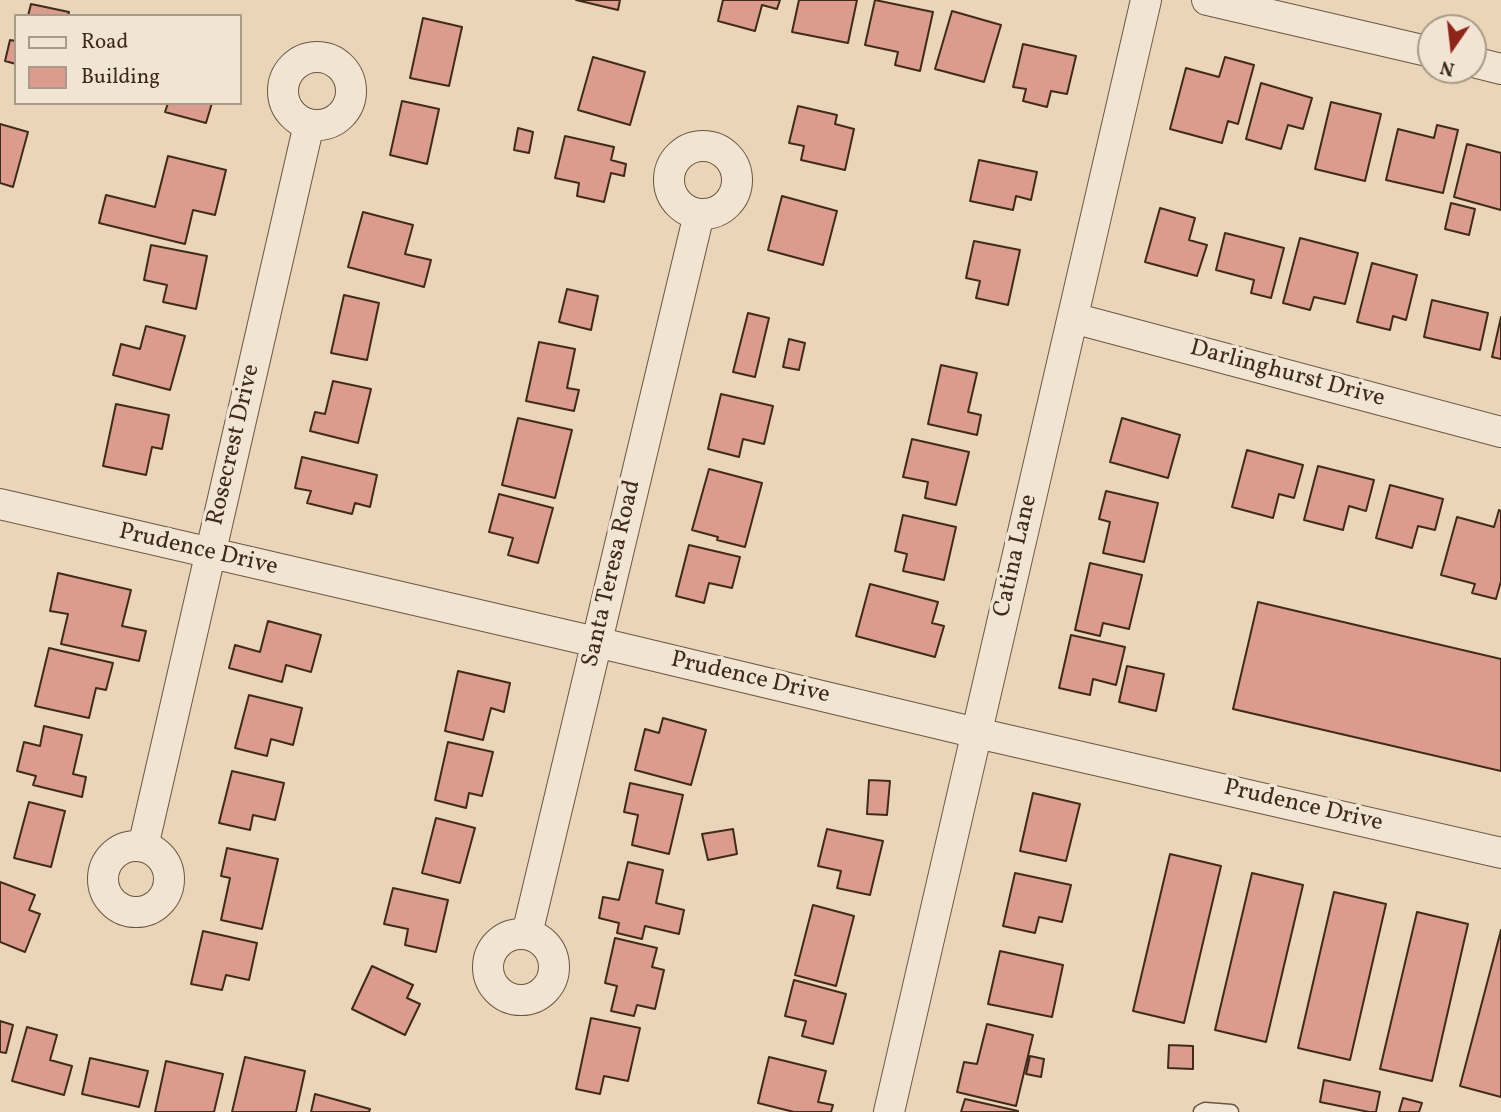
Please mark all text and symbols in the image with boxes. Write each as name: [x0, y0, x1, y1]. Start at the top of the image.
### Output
legend: [14, 14, 242, 105]
north arrow: [1417, 14, 1487, 84]
text: Road: [81, 28, 128, 57]
text: N: [1438, 53, 1457, 82]
text: Building: [81, 63, 160, 92]
street label: Darlinghurst Drive: [1186, 335, 1388, 415]
street label: Rosecrest Drive: [202, 362, 268, 528]
street label: Santa Teresa Road: [577, 478, 649, 670]
street label: Catina Lane: [989, 492, 1045, 620]
street label: Prudence Drive: [116, 519, 280, 583]
street label: Prudence Drive: [668, 647, 832, 711]
street label: Prudence Drive: [1221, 775, 1385, 839]

